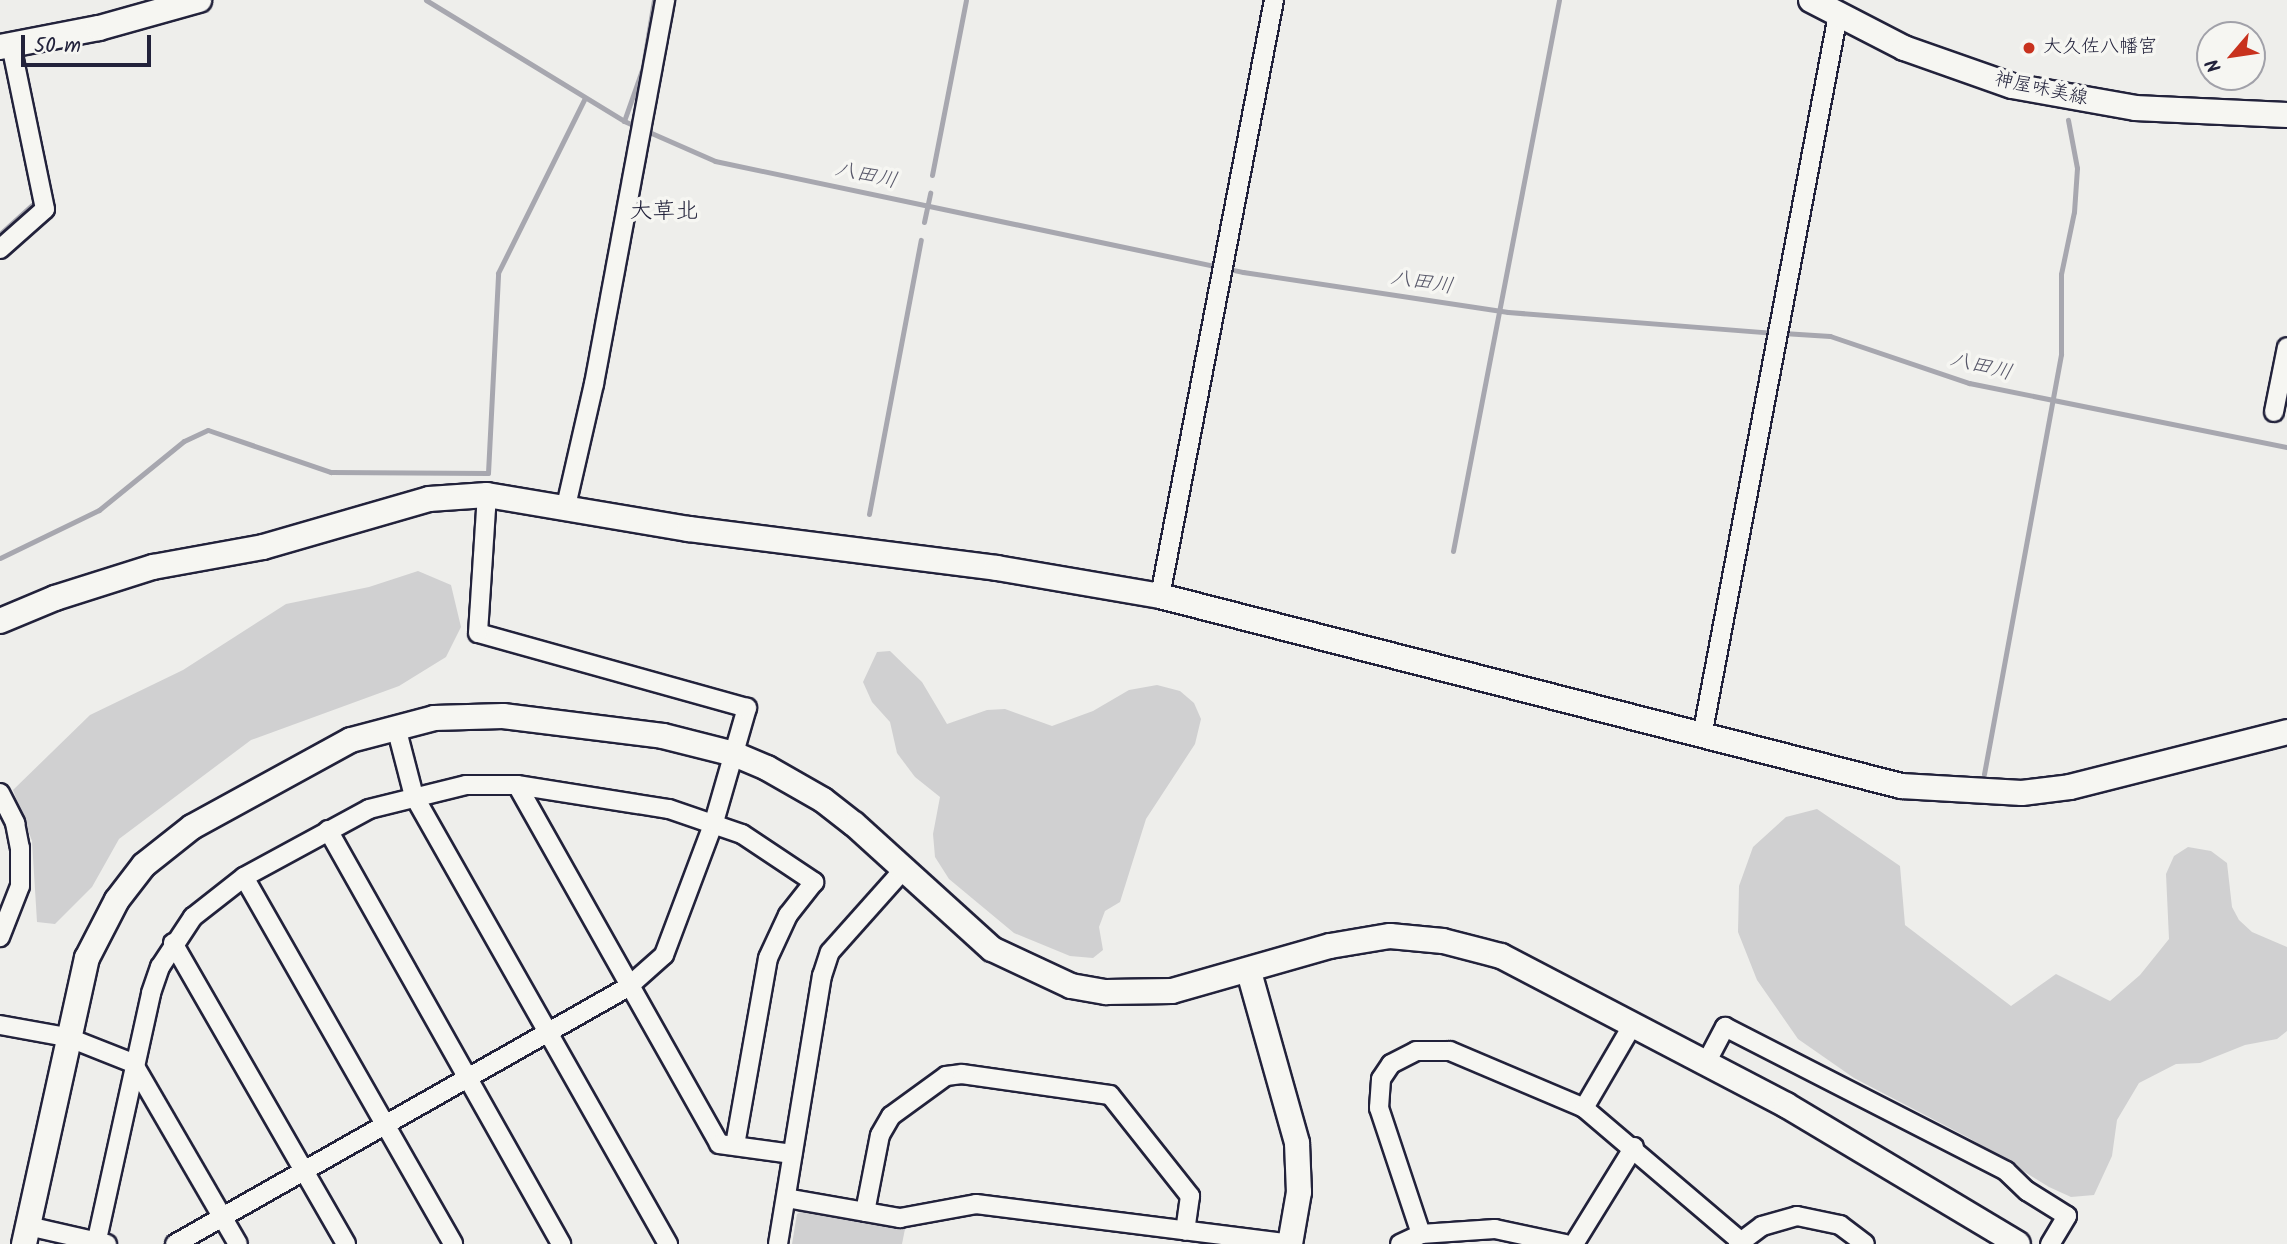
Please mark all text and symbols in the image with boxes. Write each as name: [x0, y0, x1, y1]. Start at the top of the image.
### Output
scale bar: [24, 21, 154, 65]
north arrow: [2196, 21, 2266, 91]
text: 50 m: [34, 30, 81, 63]
place label: 大久佐八幡宮: [2043, 37, 2157, 59]
marker: 大久佐八幡宮: [2021, 40, 2037, 56]
text: N: [2198, 53, 2230, 78]
street label: 神屋味美線: [1992, 69, 2090, 111]
water label: 八田川: [833, 157, 899, 195]
district label: 大草北: [630, 198, 698, 226]
water label: 八田川: [1389, 266, 1455, 300]
water label: 八田川: [1947, 347, 2015, 387]

